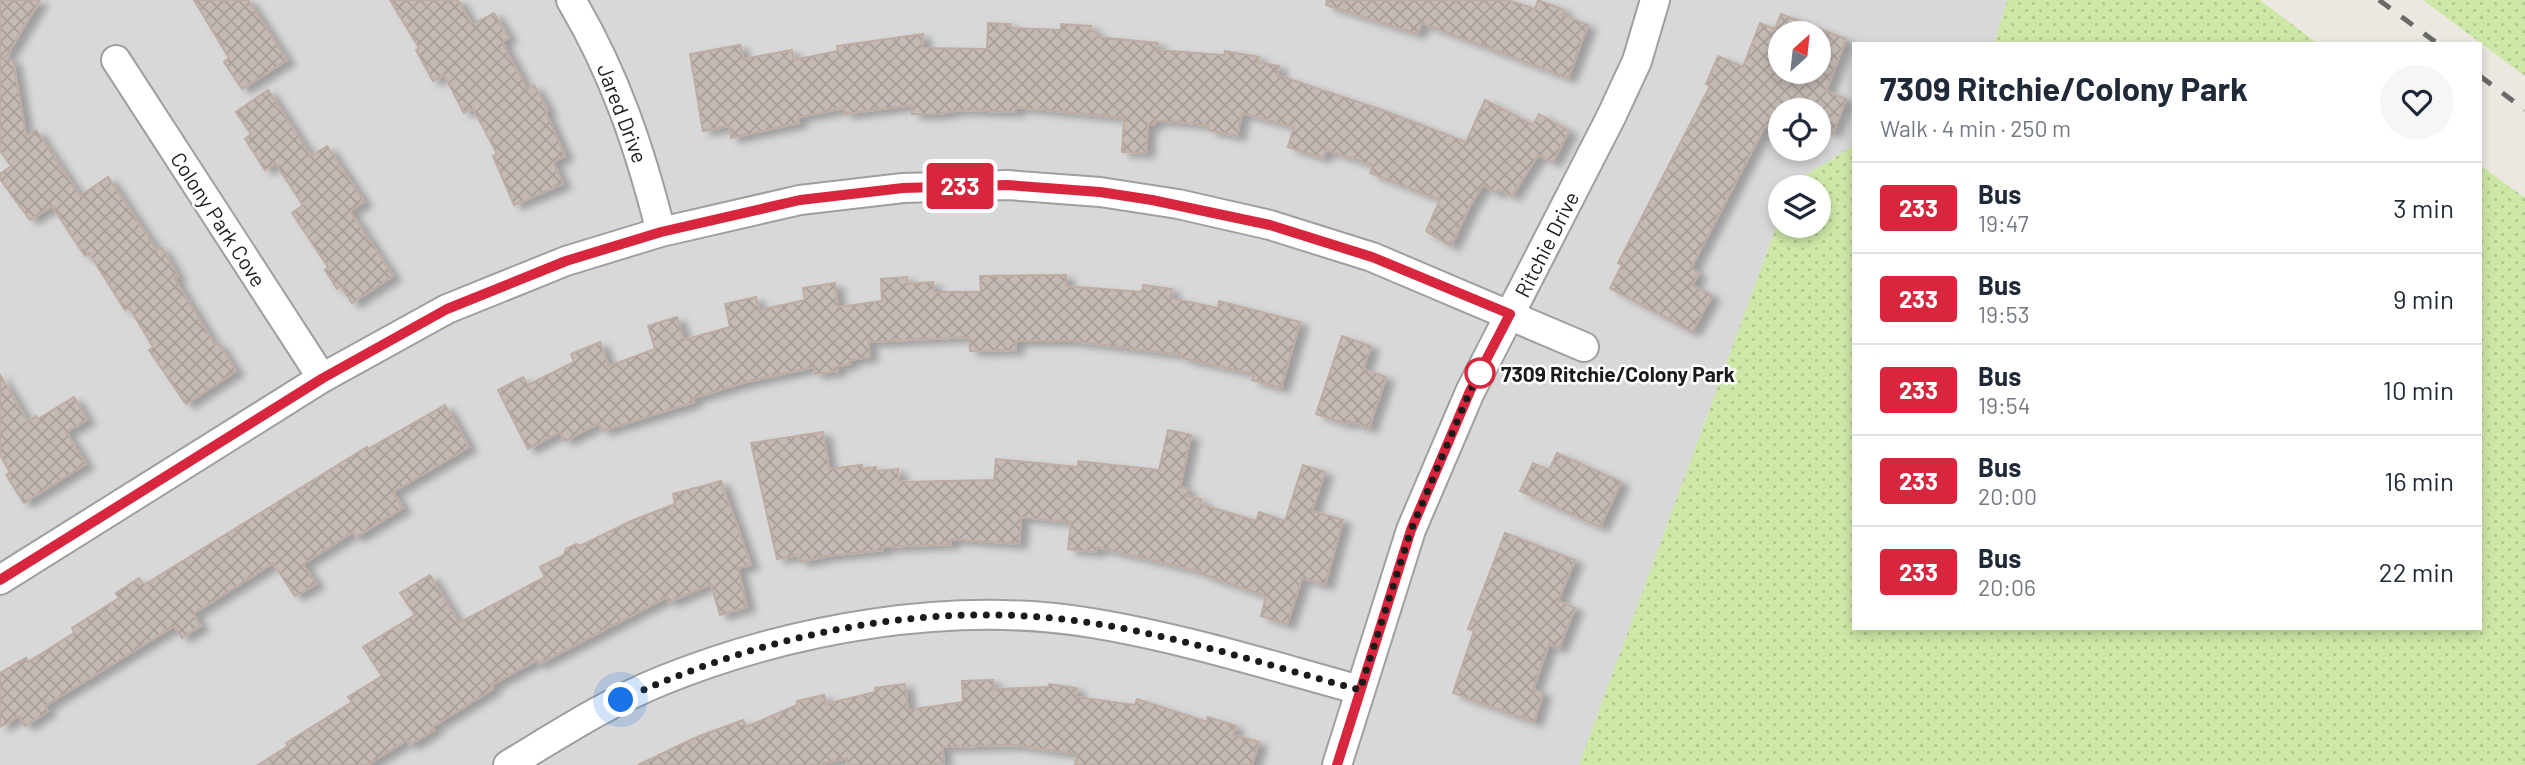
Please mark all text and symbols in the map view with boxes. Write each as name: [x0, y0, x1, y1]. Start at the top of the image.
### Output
north arrow: [1768, 21, 1830, 84]
map controls: [1768, 21, 1831, 238]
street label: Jared Drive: [593, 60, 653, 166]
button: heart: [2380, 65, 2454, 139]
text: 7309 Ritchie/Colony Park: [1880, 68, 2248, 108]
button: locate: [1768, 98, 1831, 161]
text: Walk · 4 min · 250 m: [1880, 114, 2071, 142]
street label: Colony Park Cove: [166, 147, 272, 291]
line badge: 233: [920, 163, 1000, 209]
text: 233: [940, 171, 980, 200]
button: layers: [1768, 175, 1831, 238]
text: Bus: [1978, 178, 2021, 209]
street label: Ritchie Drive: [1509, 187, 1583, 301]
text: 3 min: [2393, 192, 2454, 223]
text: 233: [1899, 193, 1938, 222]
text: 19:47: [1978, 209, 2029, 237]
text: Bus: [1978, 269, 2021, 300]
text: 9 min: [2393, 283, 2454, 314]
text: 233: [1899, 284, 1938, 313]
text: 19:53: [1978, 300, 2030, 328]
marker: 7309 Ritchie/Colony Park: [1465, 358, 1495, 388]
text: Bus: [1978, 360, 2021, 391]
place label: 7309 Ritchie/Colony Park: [1501, 361, 1735, 386]
text: 10 min: [2383, 374, 2454, 405]
text: 233: [1899, 375, 1938, 404]
text: 19:54: [1978, 391, 2030, 419]
text: Bus: [1978, 451, 2021, 482]
text: 16 min: [2384, 465, 2454, 496]
text: 233: [1899, 466, 1938, 495]
text: 20:00: [1978, 482, 2037, 510]
text: Bus: [1978, 542, 2021, 573]
text: 22 min: [2379, 556, 2454, 587]
text: 233: [1899, 557, 1938, 586]
text: 20:06: [1978, 573, 2036, 601]
your location: [603, 682, 638, 717]

